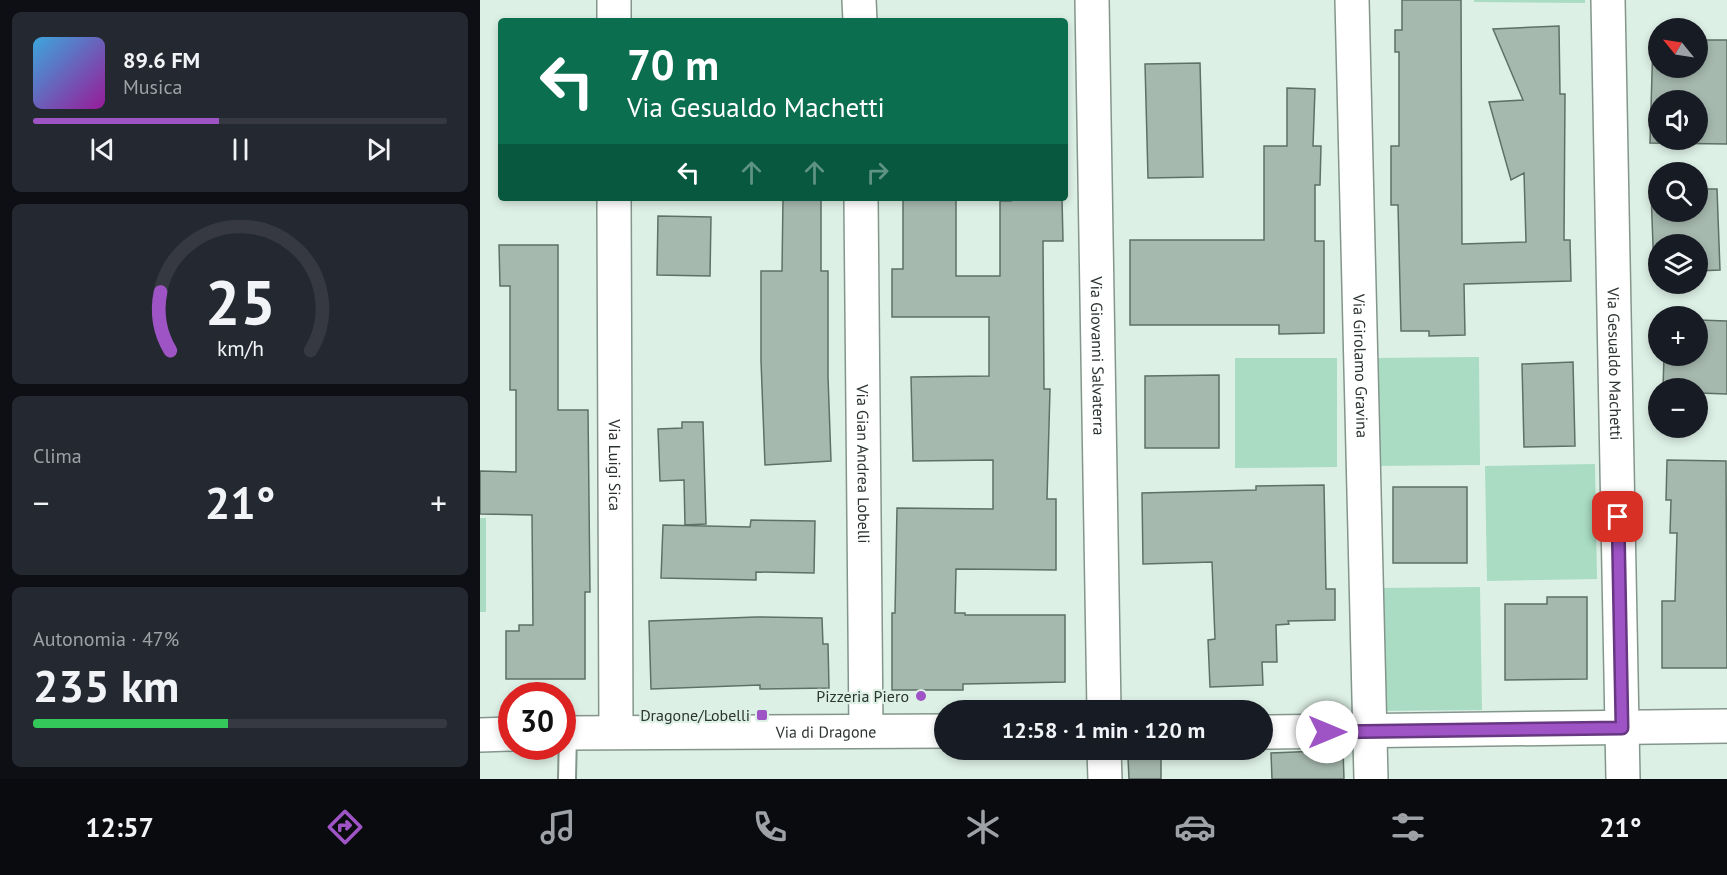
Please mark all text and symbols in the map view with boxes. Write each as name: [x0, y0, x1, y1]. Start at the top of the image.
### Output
north arrow: [1648, 18, 1708, 78]
map controls: [1648, 18, 1708, 438]
text: 70 m: [627, 37, 719, 92]
icon: left: [528, 42, 606, 120]
text: 89.6 FM: [123, 46, 200, 74]
text: Musica: [123, 74, 182, 100]
text: Via Gesualdo Machetti: [627, 90, 885, 124]
button: sound: [1648, 90, 1708, 150]
icon: previous: [86, 133, 119, 166]
icon: pause: [224, 133, 257, 166]
icon: next: [362, 133, 395, 166]
icon: left: [672, 156, 705, 189]
icon: ahead: [735, 156, 768, 189]
icon: ahead: [798, 156, 831, 189]
icon: right: [861, 156, 894, 189]
button: search: [1648, 162, 1708, 222]
button: layers: [1648, 234, 1708, 294]
text: 25: [205, 261, 275, 342]
street label: Via Giovanni Salvaterra: [1087, 275, 1109, 436]
street label: Via Gesualdo Machetti: [1604, 286, 1626, 441]
street label: Via Girolamo Gravina: [1349, 293, 1373, 438]
button: +: [1648, 306, 1708, 366]
text: km/h: [216, 334, 263, 362]
button: −: [1648, 378, 1708, 438]
street label: Via Gian Andrea Lobelli: [853, 383, 874, 544]
street label: Via Luigi Sica: [605, 418, 625, 511]
text: Clima: [33, 443, 82, 469]
text: 21°: [205, 473, 275, 531]
text: −: [33, 481, 50, 524]
text: +: [430, 481, 447, 524]
pin: [1592, 491, 1643, 542]
icon: arrive: [1601, 500, 1634, 533]
text: Autonomia · 47%: [33, 626, 179, 652]
text: 235 km: [33, 656, 179, 714]
speed limit sign: 30: [498, 682, 576, 760]
place label: Pizzeria Piero: [816, 686, 909, 706]
marker: Pizzeria Piero: [914, 689, 928, 703]
position arrow: [1295, 700, 1359, 764]
place label: Dragone/Lobelli: [640, 705, 750, 725]
marker: Dragone/Lobelli: [755, 708, 769, 722]
text: 12:58 · 1 min · 120 m: [1002, 716, 1205, 744]
street label: Via di Dragone: [775, 721, 876, 742]
icon: directions: [324, 806, 366, 848]
icon: music: [537, 806, 579, 848]
icon: phone: [749, 806, 791, 848]
icon: climate: [962, 806, 1004, 848]
icon: car: [1174, 806, 1216, 848]
icon: filters: [1387, 806, 1429, 848]
text: 12:57: [85, 810, 154, 844]
text: 21°: [1599, 810, 1642, 844]

